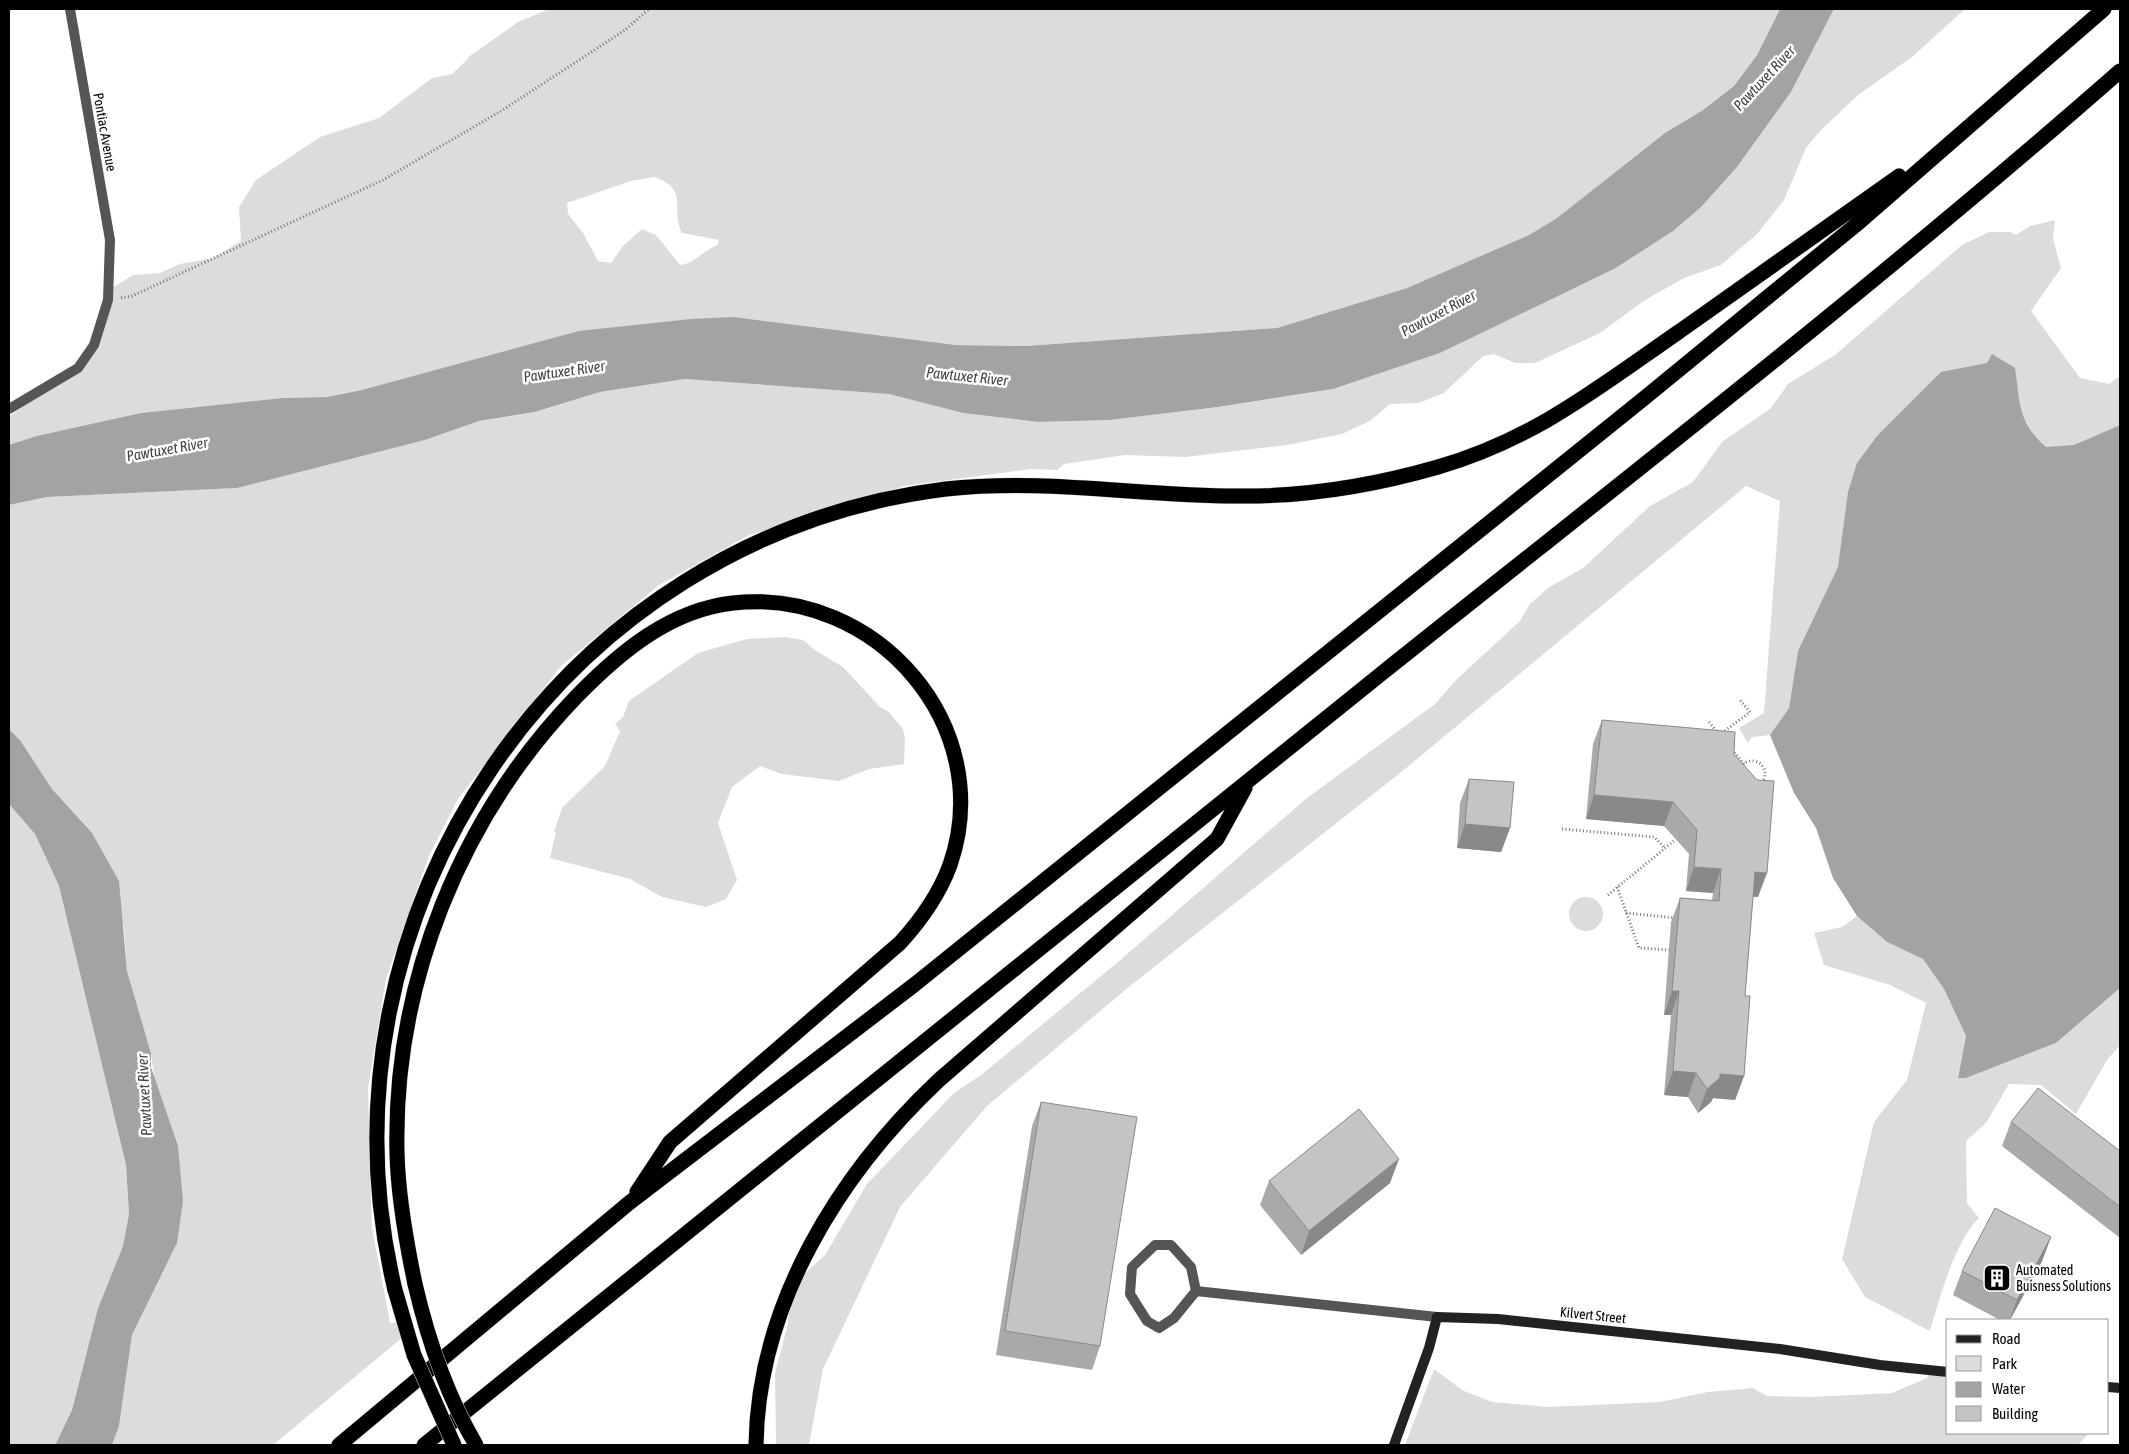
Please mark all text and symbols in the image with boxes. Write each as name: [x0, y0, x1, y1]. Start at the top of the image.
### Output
water label: Pawtuxet River: [1730, 42, 1799, 114]
street label: Pontiac Avenue: [90, 91, 120, 173]
water label: Pawtuxet River: [1398, 286, 1479, 340]
water label: Pawtuxet River: [522, 357, 606, 385]
water label: Pawtuxet River: [925, 363, 1009, 389]
water label: Pawtuxet River: [125, 433, 209, 464]
water label: Pawtuxet River: [133, 1053, 155, 1136]
place label: Automated Buisness Solutions: [2016, 1262, 2111, 1294]
building icon: Automated Buisness Solutions: [1982, 1263, 2012, 1293]
street label: Kilvert Street: [1559, 1304, 1627, 1326]
legend: [1946, 1319, 2109, 1434]
text: Road: [1992, 1330, 2021, 1347]
text: Park: [1992, 1355, 2017, 1372]
text: Water: [1992, 1380, 2025, 1397]
text: Building: [1992, 1405, 2038, 1422]

